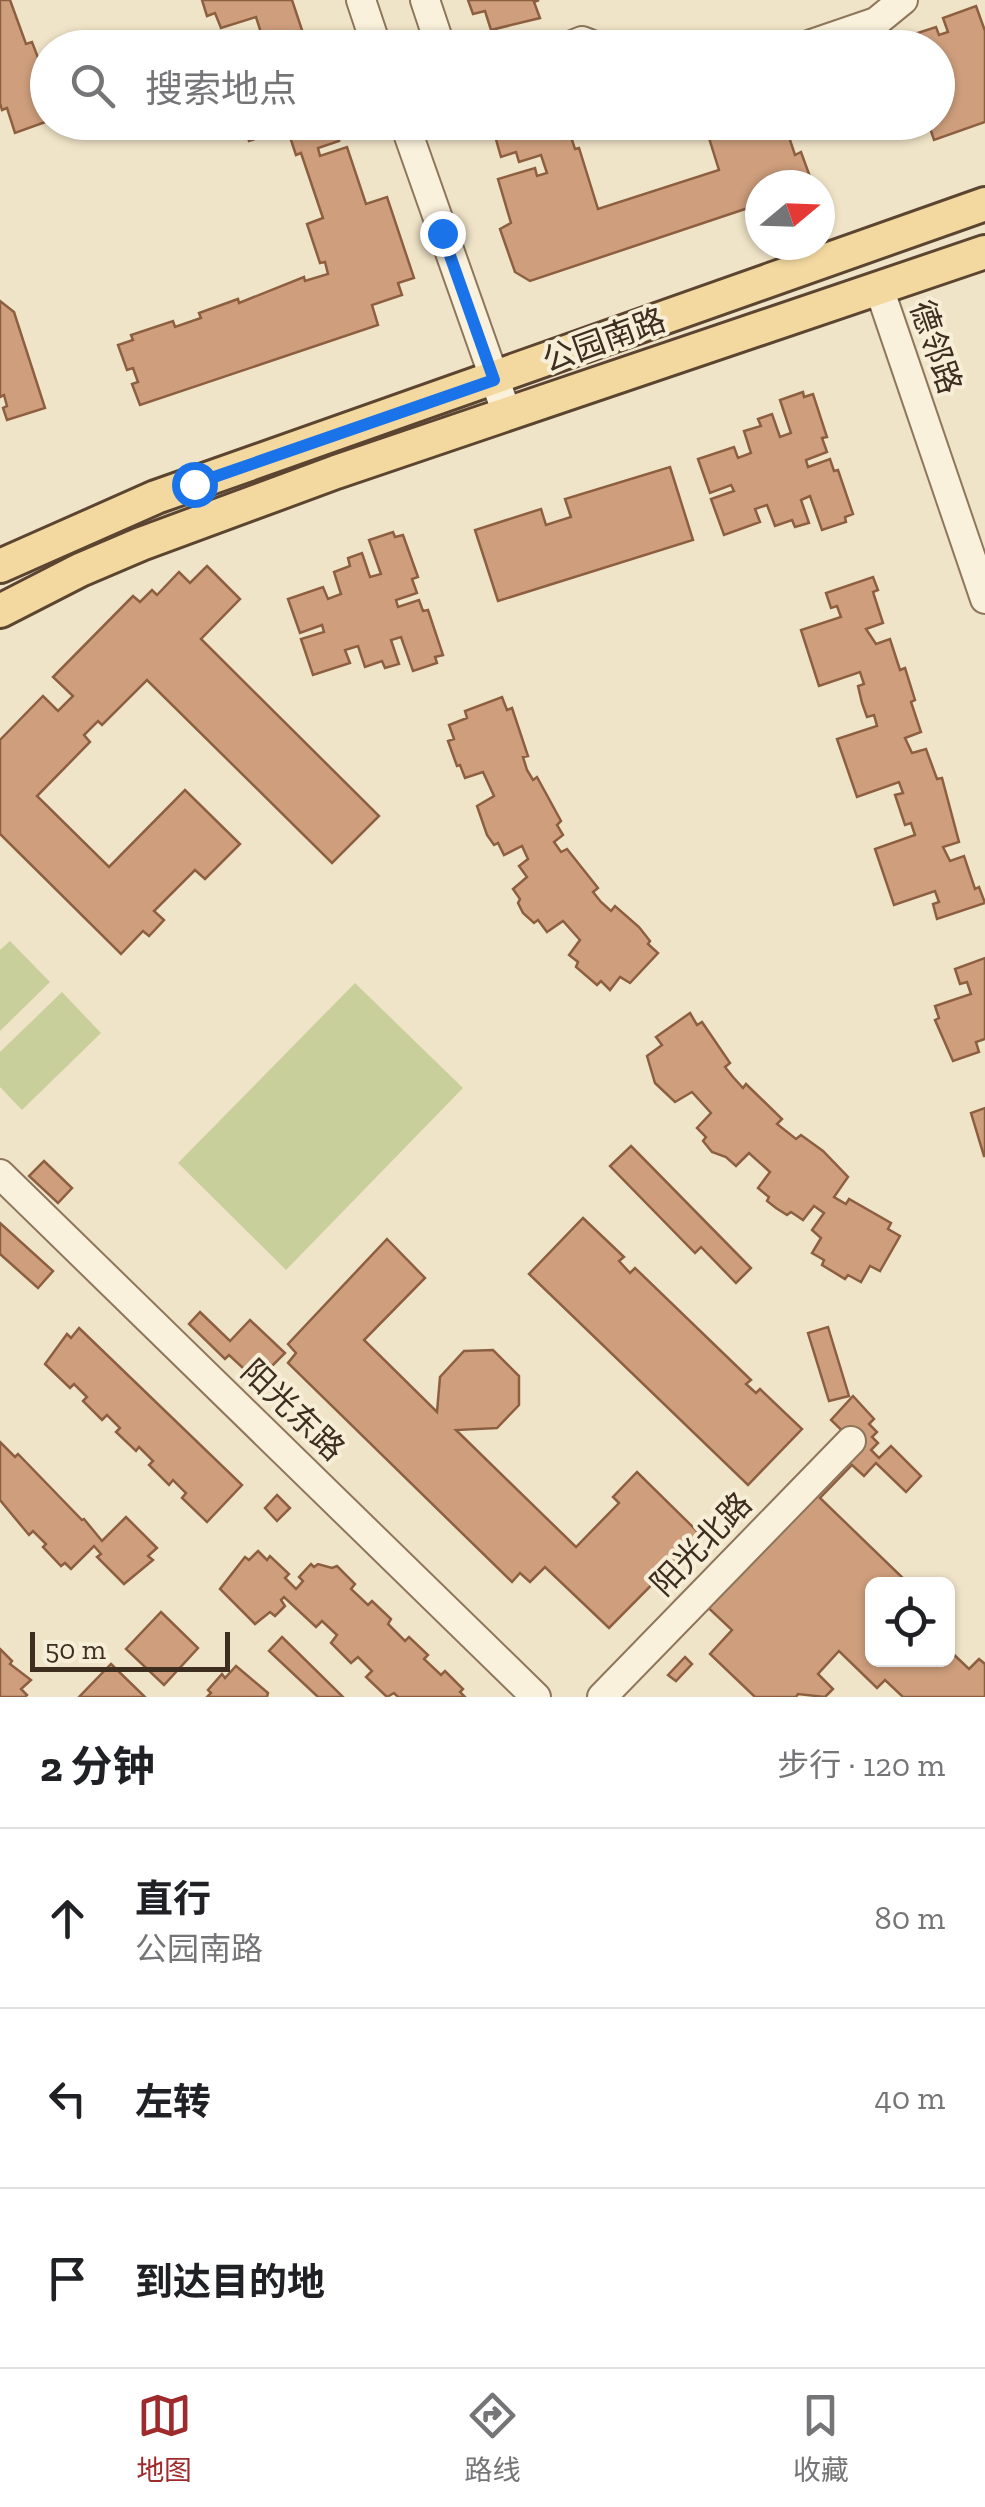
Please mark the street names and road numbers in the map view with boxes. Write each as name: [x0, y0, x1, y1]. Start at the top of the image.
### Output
street label: 德邻路: [902, 295, 970, 399]
street label: 公园南路: [537, 300, 671, 380]
street label: 阳光东路: [234, 1352, 352, 1468]
street label: 阳光北路: [643, 1485, 759, 1603]

